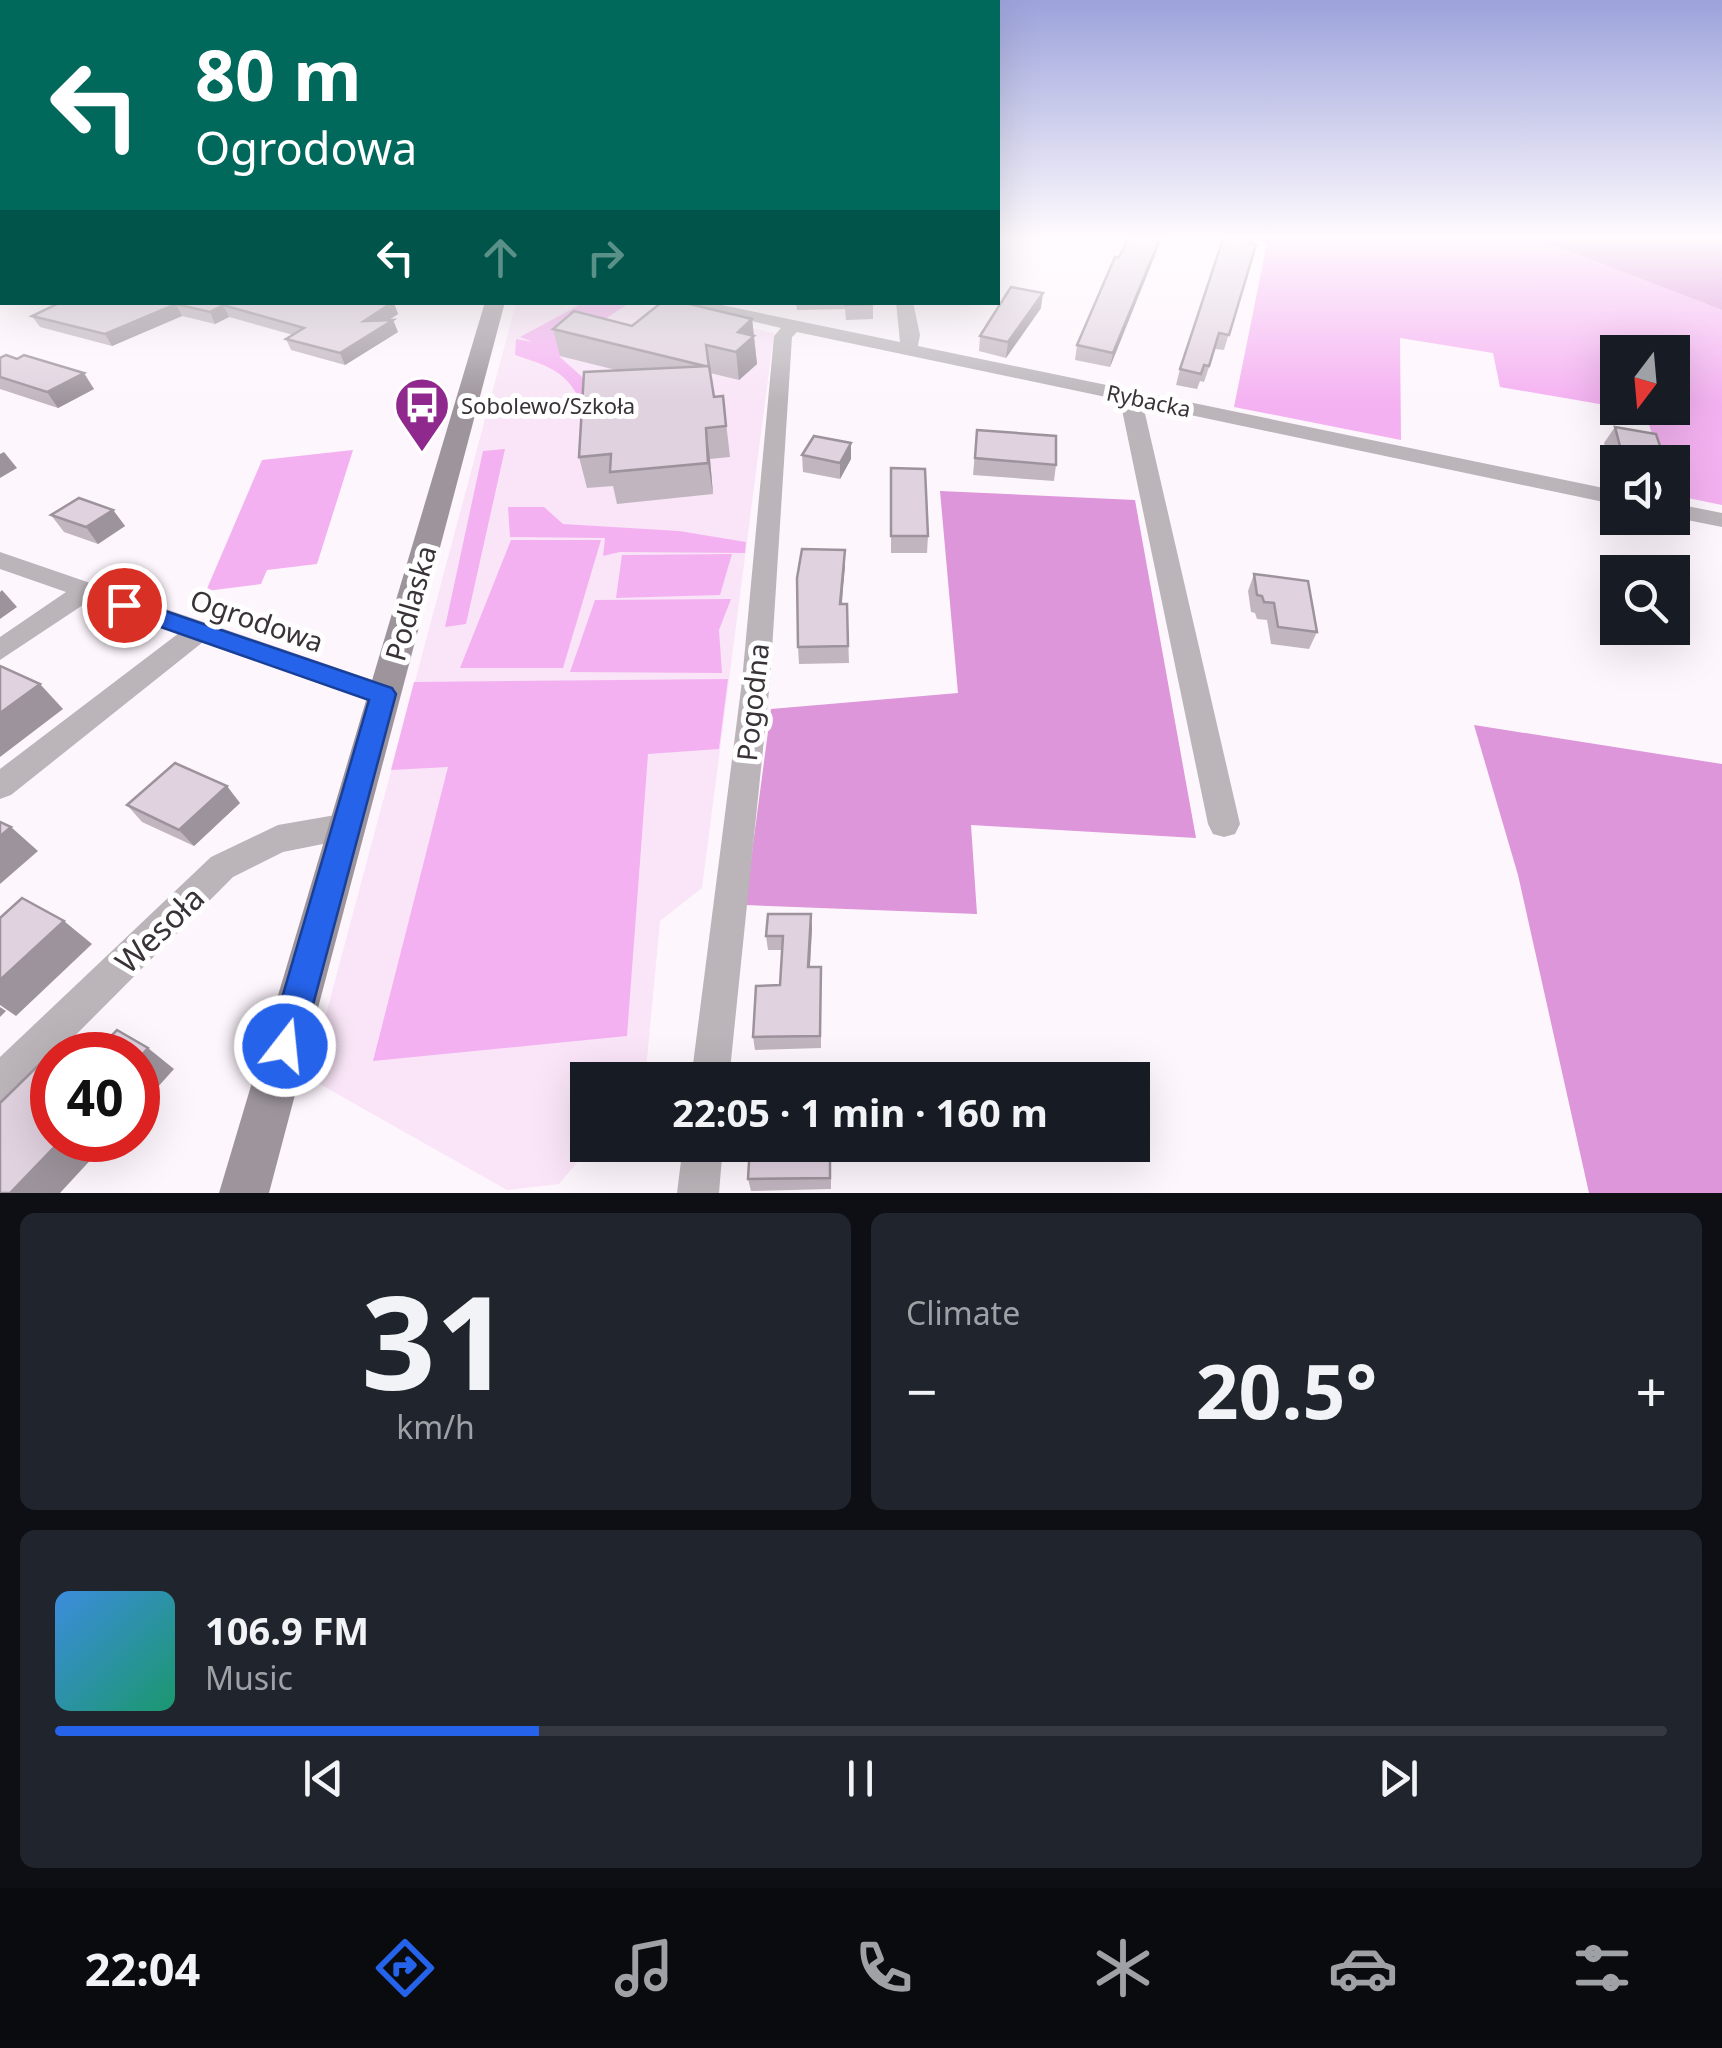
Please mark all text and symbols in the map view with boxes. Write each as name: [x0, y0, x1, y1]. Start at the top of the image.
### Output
text: 80 m: [195, 26, 362, 122]
icon: left: [30, 40, 160, 170]
text: Ogrodowa: [195, 117, 417, 178]
icon: left: [368, 230, 423, 285]
icon: ahead: [473, 230, 528, 285]
icon: right: [578, 230, 633, 285]
north arrow: [1600, 335, 1690, 425]
map controls: [1600, 335, 1690, 645]
bus stop icon: Sobolewo/Szkoła: [392, 375, 452, 454]
street label: Rybacka: [1104, 376, 1194, 424]
place label: Sobolewo/Szkoła: [461, 390, 635, 420]
button: sound: [1600, 445, 1690, 535]
street label: Podlaska: [375, 541, 445, 665]
button: search: [1600, 555, 1690, 645]
pin: [82, 563, 167, 648]
icon: arrive: [97, 578, 152, 633]
street label: Ogrodowa: [185, 580, 329, 660]
street label: Pogodna: [727, 641, 777, 763]
street label: Wesoła: [105, 876, 213, 982]
position arrow: [233, 994, 337, 1098]
speed limit sign: 40: [30, 1032, 160, 1162]
text: 22:05 · 1 min · 160 m: [672, 1086, 1048, 1138]
text: 31: [361, 1251, 510, 1428]
text: Climate: [906, 1291, 1020, 1334]
text: 20.5°: [1196, 1339, 1377, 1441]
text: −: [906, 1353, 937, 1428]
text: +: [1636, 1353, 1667, 1428]
text: km/h: [396, 1405, 475, 1448]
text: 106.9 FM: [205, 1604, 369, 1656]
text: Music: [205, 1656, 293, 1699]
icon: previous: [296, 1751, 351, 1806]
icon: pause: [833, 1751, 888, 1806]
icon: next: [1371, 1751, 1426, 1806]
icon: directions: [370, 1933, 440, 2003]
icon: music: [609, 1933, 679, 2003]
icon: phone: [849, 1933, 919, 2003]
icon: climate: [1088, 1933, 1158, 2003]
icon: car: [1328, 1933, 1398, 2003]
icon: filters: [1567, 1933, 1637, 2003]
text: 22:04: [85, 1938, 200, 1999]

